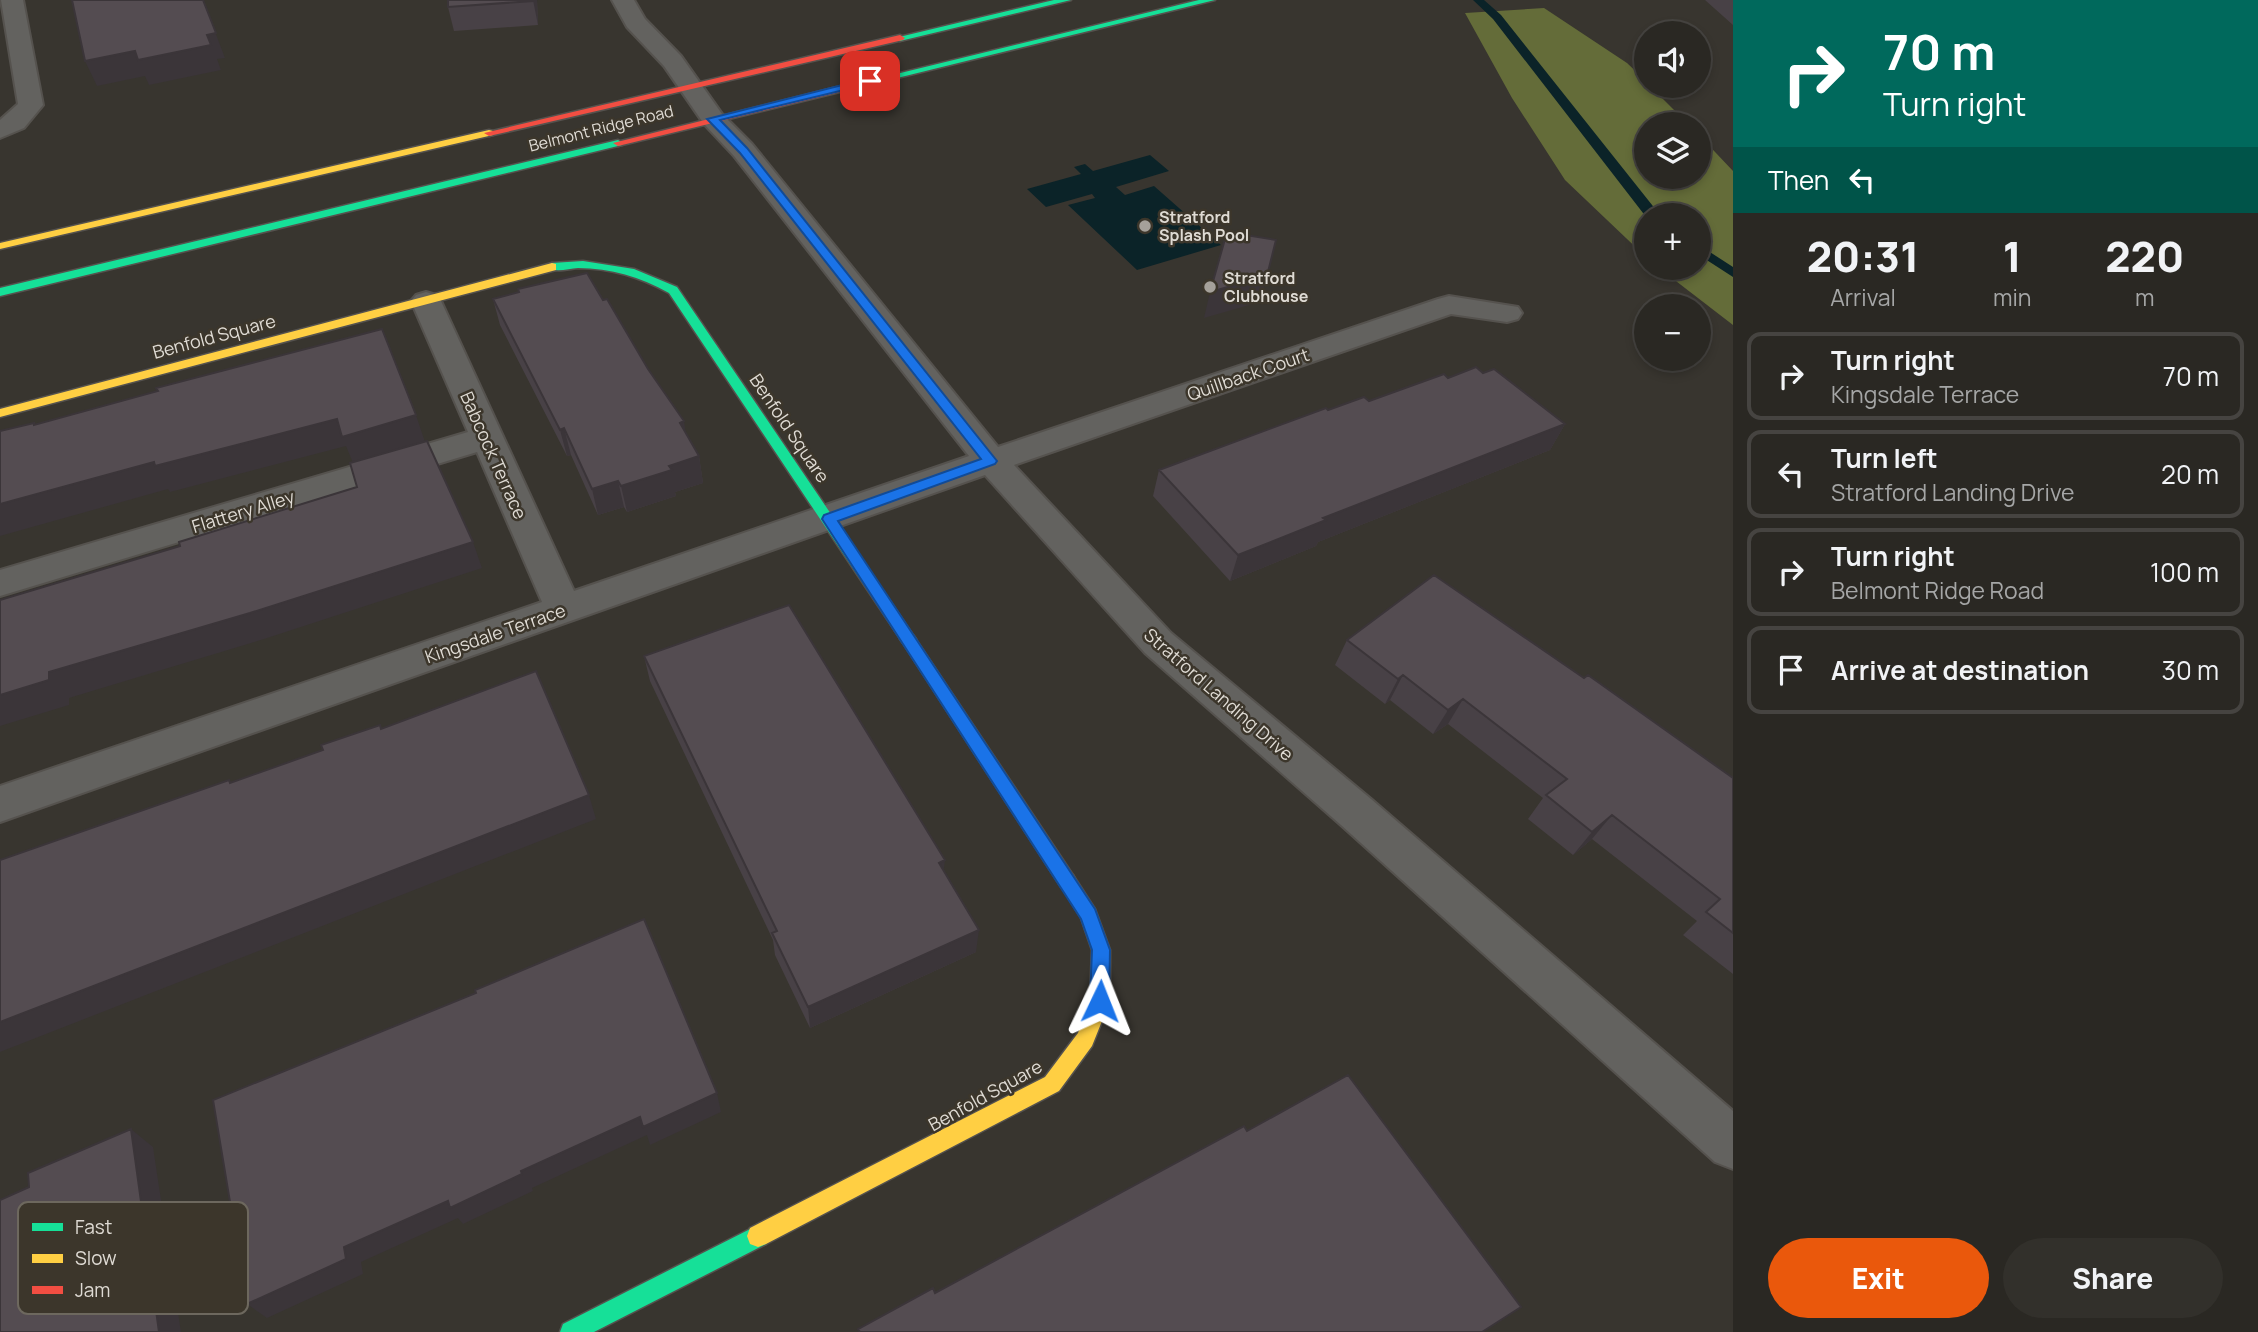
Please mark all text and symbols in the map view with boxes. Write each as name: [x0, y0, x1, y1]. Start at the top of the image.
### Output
text: 70 m: [1883, 18, 1995, 85]
map controls: [1634, 21, 1711, 371]
button: sound: [1634, 21, 1711, 98]
icon: right: [1768, 28, 1859, 119]
pin: [840, 51, 900, 111]
icon: arrive: [851, 62, 889, 100]
text: Turn right: [1883, 82, 2026, 126]
street label: Belmont Ridge Road: [526, 99, 676, 157]
button: layers: [1634, 112, 1711, 189]
icon: left: [1843, 161, 1881, 199]
text: Then: [1768, 162, 1829, 198]
button: +: [1634, 203, 1711, 280]
place label: Stratford Splash Pool: [1159, 206, 1249, 246]
marker: Stratford Splash Pool: [1137, 218, 1153, 234]
text: 20:31: [1807, 227, 1919, 285]
text: 1: [2003, 227, 2022, 285]
text: 220: [2105, 227, 2184, 285]
place label: Stratford Clubhouse: [1224, 267, 1309, 307]
marker: Stratford Clubhouse: [1202, 279, 1218, 295]
text: Arrival: [1830, 281, 1896, 313]
text: min: [1993, 281, 2032, 313]
text: m: [2135, 281, 2155, 313]
button: −: [1634, 294, 1711, 371]
street label: Benfold Square: [150, 308, 278, 364]
street label: Quillback Court: [1184, 342, 1312, 406]
text: Turn right: [1831, 342, 1955, 378]
icon: right: [1772, 357, 1810, 395]
text: 70 m: [2163, 358, 2219, 394]
street label: Benfold Square: [745, 369, 835, 487]
text: Kingsdale Terrace: [1831, 378, 2019, 410]
street label: Babcock Terrace: [455, 387, 533, 523]
text: Turn left: [1831, 440, 1938, 476]
icon: left: [1772, 455, 1810, 493]
text: 20 m: [2161, 456, 2219, 492]
text: Stratford Landing Drive: [1831, 476, 2075, 508]
street label: Flattery Alley: [189, 484, 298, 538]
text: Turn right: [1831, 538, 1955, 574]
icon: right: [1772, 553, 1810, 591]
text: 100 m: [2150, 554, 2219, 590]
text: Belmont Ridge Road: [1831, 574, 2044, 606]
street label: Kingsdale Terrace: [421, 598, 569, 668]
street label: Stratford Landing Drive: [1139, 622, 1299, 766]
icon: arrive: [1772, 651, 1810, 689]
text: Arrive at destination: [1831, 652, 2089, 688]
text: 30 m: [2162, 652, 2219, 688]
position arrow: [1063, 964, 1137, 1038]
street label: Benfold Square: [924, 1054, 1046, 1136]
legend: [18, 1202, 248, 1314]
text: Fast: [75, 1214, 112, 1240]
button: Exit: [1768, 1238, 1989, 1318]
button: Share: [2003, 1238, 2223, 1318]
text: Slow: [75, 1245, 117, 1271]
text: Jam: [75, 1277, 110, 1303]

